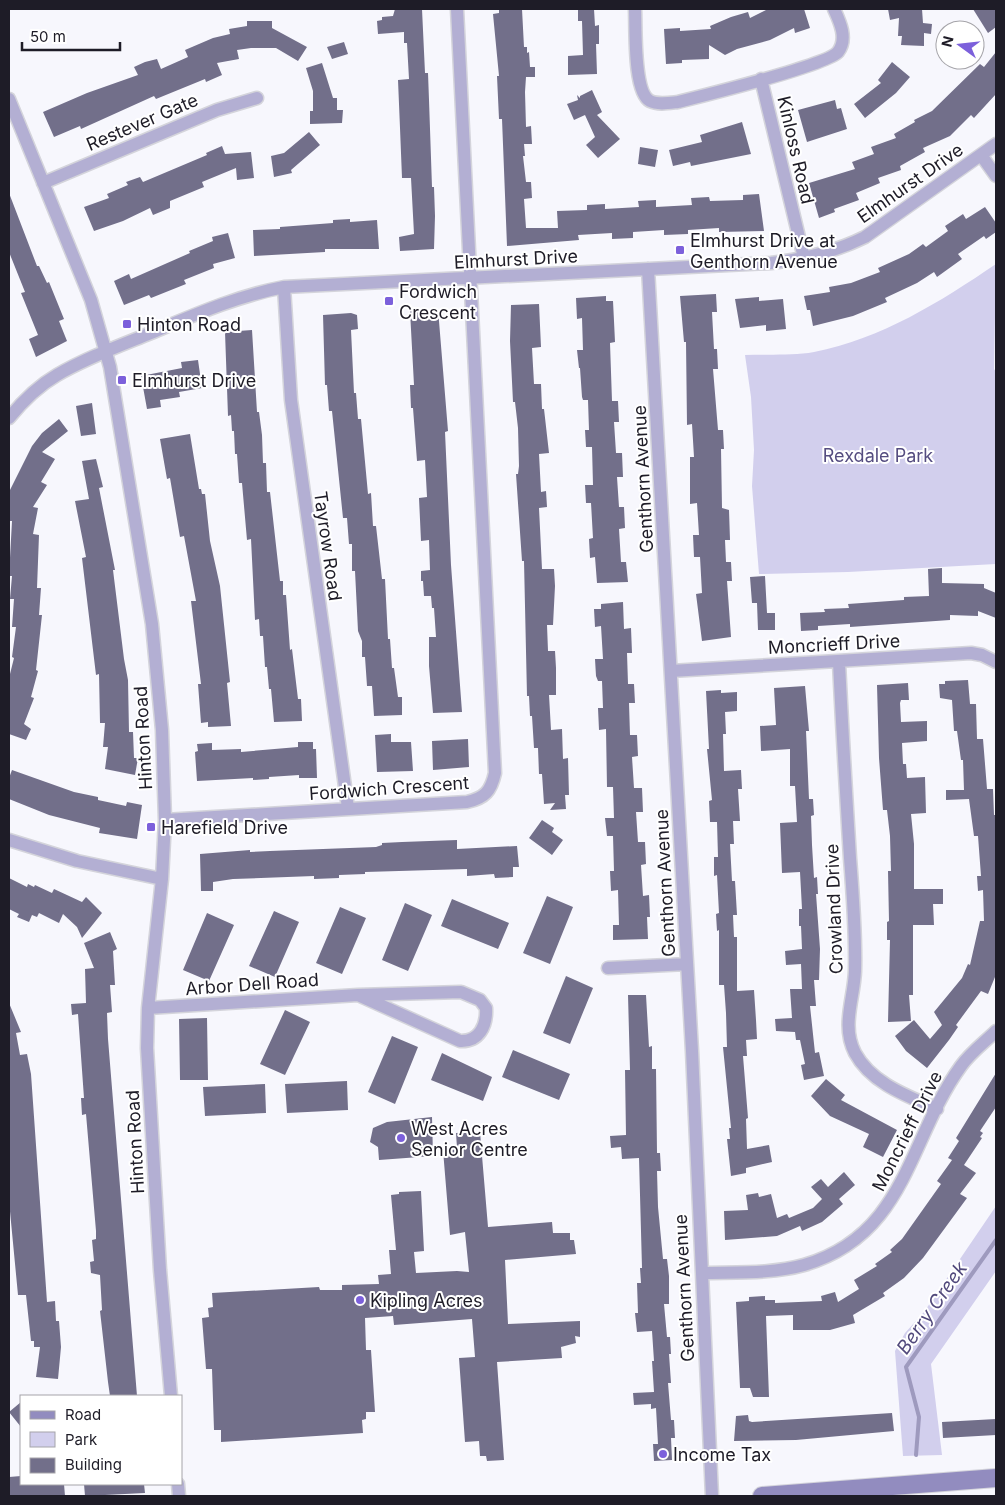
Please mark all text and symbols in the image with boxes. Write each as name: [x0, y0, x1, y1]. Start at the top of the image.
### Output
scale bar: [22, 20, 120, 52]
north arrow: [935, 20, 985, 70]
text: 50 m: [30, 27, 66, 46]
text: N: [937, 34, 957, 49]
street label: Restever Gate: [83, 89, 201, 155]
street label: Kinloss Road: [773, 94, 819, 206]
street label: Elmhurst Drive: [853, 139, 967, 227]
place label: Elmhurst Drive at Genthorn Avenue: [690, 230, 838, 272]
marker: Elmhurst Drive at Genthorn Avenue: [674, 244, 686, 256]
street label: Elmhurst Drive: [453, 245, 579, 273]
place label: Fordwich Crescent: [399, 281, 477, 323]
marker: Fordwich Crescent: [383, 295, 395, 307]
place label: Hinton Road: [137, 314, 241, 335]
marker: Hinton Road: [121, 318, 133, 330]
place label: Elmhurst Drive: [132, 370, 256, 391]
marker: Elmhurst Drive: [116, 374, 128, 386]
street label: Genthorn Avenue: [629, 405, 657, 553]
park label: Rexdale Park: [823, 445, 933, 466]
street label: Tayrow Road: [310, 490, 346, 602]
street label: Moncrieff Drive: [767, 630, 901, 658]
street label: Hinton Road: [130, 686, 156, 790]
street label: Fordwich Crescent: [308, 772, 470, 804]
street label: Genthorn Avenue: [651, 809, 679, 957]
place label: Harefield Drive: [161, 817, 288, 838]
marker: Harefield Drive: [145, 821, 157, 833]
street label: Crowland Drive: [821, 843, 847, 975]
street label: Arbor Dell Road: [185, 969, 319, 999]
street label: Moncrieff Drive: [868, 1067, 946, 1195]
street label: Hinton Road: [122, 1090, 148, 1194]
place label: West Acres Senior Centre: [411, 1118, 528, 1160]
marker: West Acres Senior Centre: [395, 1132, 407, 1144]
street label: Genthorn Avenue: [670, 1214, 698, 1362]
water label: Berry Creek: [892, 1257, 973, 1359]
place label: Kipling Acres: [370, 1290, 482, 1311]
marker: Kipling Acres: [354, 1294, 366, 1306]
legend: [20, 1395, 182, 1485]
text: Road: [65, 1405, 101, 1424]
text: Park: [65, 1430, 98, 1449]
place label: Income Tax: [673, 1444, 771, 1465]
marker: Income Tax: [657, 1448, 669, 1460]
text: Building: [65, 1455, 122, 1474]

